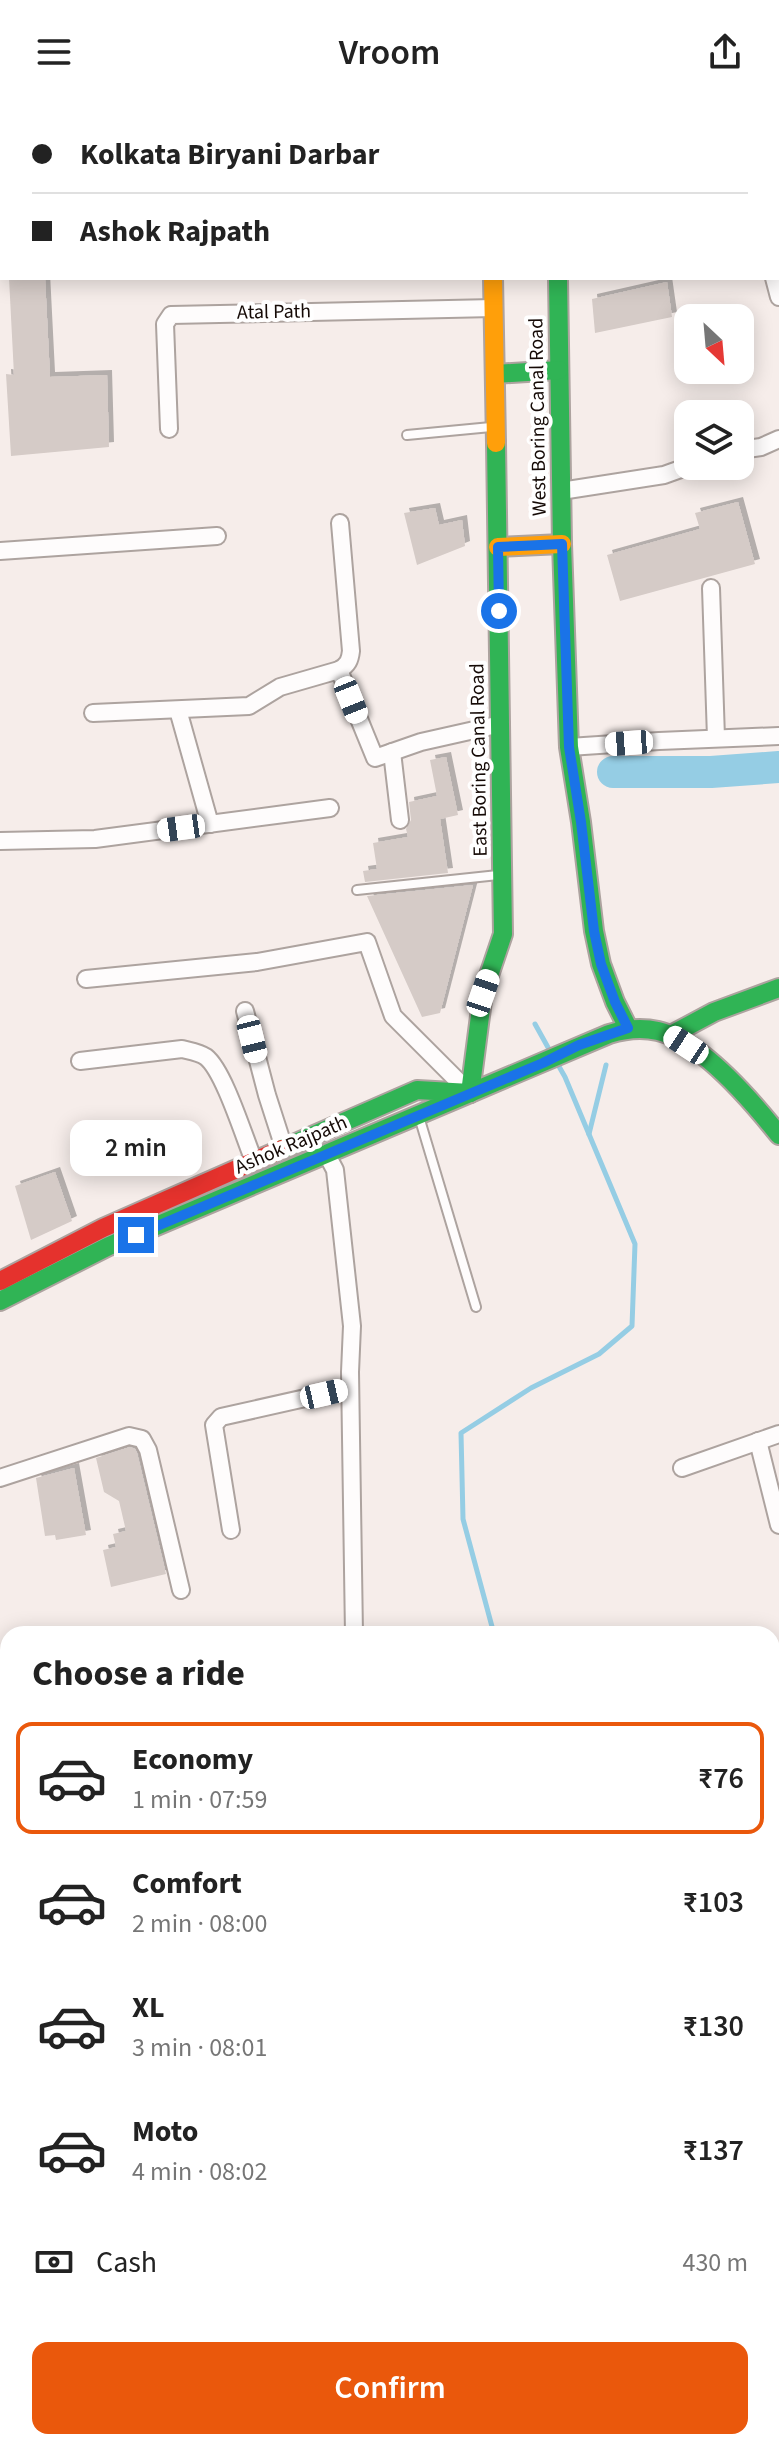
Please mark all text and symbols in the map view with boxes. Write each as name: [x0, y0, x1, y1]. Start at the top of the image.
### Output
text: Vroom: [339, 27, 440, 78]
icon: menu: [32, 30, 76, 74]
icon: share: [703, 30, 747, 74]
text: Kolkata Biryani Darbar: [80, 133, 380, 176]
text: Ashok Rajpath: [80, 210, 270, 253]
street label: Atal Path: [237, 297, 311, 327]
north arrow: [674, 304, 754, 384]
map controls: [674, 304, 754, 480]
street label: West Boring Canal Road: [522, 318, 554, 516]
button: layers: [674, 400, 754, 480]
route start: [481, 593, 517, 629]
street label: East Boring Canal Road: [463, 663, 495, 857]
car: [331, 673, 371, 727]
car: [604, 729, 654, 757]
car: [156, 813, 206, 843]
car: [464, 966, 502, 1020]
car: [235, 1013, 269, 1065]
car: [659, 1022, 713, 1068]
street label: Ashok Rajpath: [230, 1109, 352, 1181]
callout: 2 min: [70, 1119, 202, 1175]
text: 2 min: [105, 1129, 167, 1166]
route end: [118, 1217, 154, 1253]
car: [298, 1377, 350, 1411]
text: Choose a ride: [32, 1648, 245, 1699]
text: Economy: [132, 1738, 253, 1781]
icon: car: [36, 1742, 108, 1814]
text: ₹76: [698, 1757, 744, 1800]
text: 1 min · 07:59: [132, 1781, 267, 1818]
text: Comfort: [132, 1862, 242, 1905]
icon: car: [36, 1866, 108, 1938]
text: ₹103: [682, 1881, 744, 1924]
text: 2 min · 08:00: [132, 1905, 267, 1942]
text: XL: [132, 1986, 165, 2029]
icon: car: [36, 1990, 108, 2062]
text: ₹130: [682, 2005, 744, 2048]
text: 3 min · 08:01: [132, 2029, 267, 2066]
text: Moto: [132, 2110, 198, 2153]
icon: car: [36, 2114, 108, 2186]
text: ₹137: [682, 2129, 744, 2172]
text: 4 min · 08:02: [132, 2153, 267, 2190]
icon: cash: [32, 2240, 76, 2284]
text: Cash: [96, 2241, 157, 2284]
text: 430 m: [682, 2244, 748, 2281]
button: Confirm: [32, 2342, 748, 2434]

